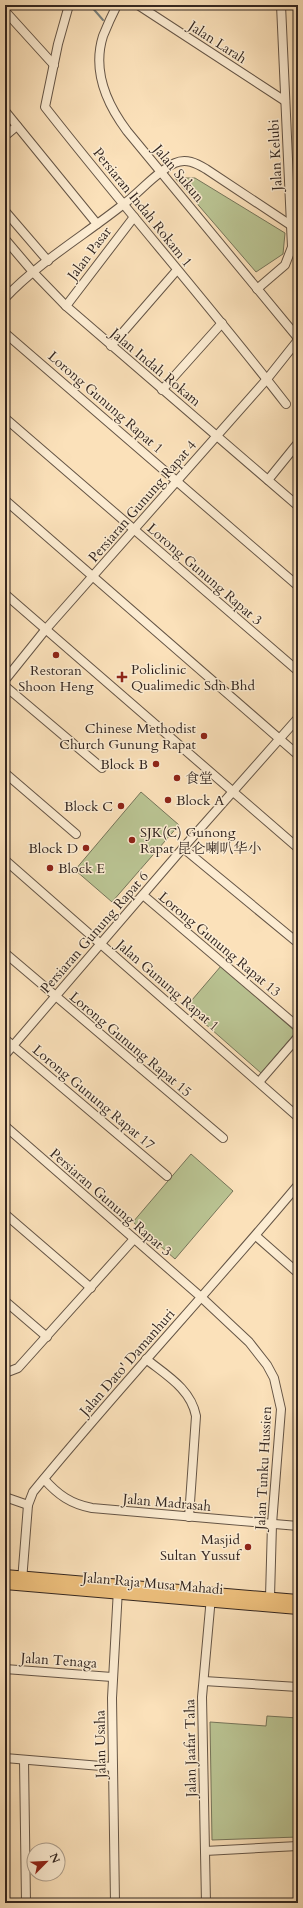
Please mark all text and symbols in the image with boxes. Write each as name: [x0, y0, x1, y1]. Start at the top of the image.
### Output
street label: Jalan Larah: [183, 16, 251, 68]
street label: Jalan Kelubi: [264, 119, 287, 193]
street label: Jalan Sukun: [148, 139, 208, 206]
street label: Persiaran Indah Rokam 1: [88, 144, 197, 271]
street label: Jalan Pasar: [62, 222, 116, 285]
street label: Jalan Indah Rokam: [105, 323, 205, 411]
street label: Lorong Gunung Rapat 1: [44, 347, 167, 458]
street label: Persiaran Gunung Rapat 4: [84, 436, 201, 566]
street label: Lorong Gunung Rapat 3: [143, 519, 266, 630]
marker: Restoran Shoon Heng: [51, 650, 61, 660]
place label: Policlinic Qualimedic Sdn Bhd: [131, 660, 255, 695]
place label: Restoran Shoon Heng: [18, 661, 94, 696]
marker: Policlinic Qualimedic Sdn Bhd: [116, 671, 128, 683]
place label: Chinese Methodist Church Gunung Rapat: [59, 719, 197, 754]
marker: Chinese Methodist Church Gunung Rapat: [199, 731, 209, 741]
place label: Block B: [100, 755, 148, 774]
marker: Block B: [151, 759, 161, 769]
place label: 食堂: [185, 769, 213, 788]
marker: 食堂: [172, 773, 182, 783]
place label: Block A: [176, 791, 224, 810]
marker: Block A: [163, 795, 173, 805]
place label: Block C: [64, 797, 113, 816]
marker: Block C: [116, 801, 126, 811]
place label: SJK(C) Gunong Rapat 昆仑喇叭华小: [140, 823, 261, 858]
marker: SJK(C) Gunong Rapat 昆仑喇叭华小: [127, 835, 137, 845]
place label: Block D: [28, 839, 78, 858]
marker: Block D: [81, 843, 91, 853]
place label: Block E: [58, 859, 105, 878]
marker: Block E: [45, 863, 55, 873]
street label: Persiaran Gunung Rapat 6: [36, 867, 153, 997]
street label: Lorong Gunung Rapat 13: [155, 888, 285, 1001]
street label: Jalan Gunung Rapat 1: [111, 934, 223, 1035]
street label: Lorong Gunung Rapat 15: [66, 988, 196, 1101]
street label: Lorong Gunung Rapat 17: [29, 1041, 159, 1154]
street label: Persiaran Gunung Rapat 3: [46, 1144, 176, 1261]
street label: Jalan Dato' Damanhuri: [74, 1305, 179, 1421]
street label: Jalan Tunku Hussien: [251, 1406, 276, 1532]
street label: Jalan Madrasah: [120, 1489, 212, 1516]
place label: Masjid Sultan Yussuf: [160, 1530, 243, 1565]
marker: Masjid Sultan Yussuf: [243, 1542, 253, 1552]
street label: Jalan Raja Musa Mahadi: [80, 1568, 224, 1599]
street label: Jalan Tenaga: [18, 1648, 98, 1673]
street label: Jalan Jaafar Taha: [180, 1699, 201, 1799]
street label: Jalan Usaha: [90, 1710, 111, 1780]
north arrow: [26, 1842, 66, 1882]
text: N: [46, 1851, 64, 1866]

